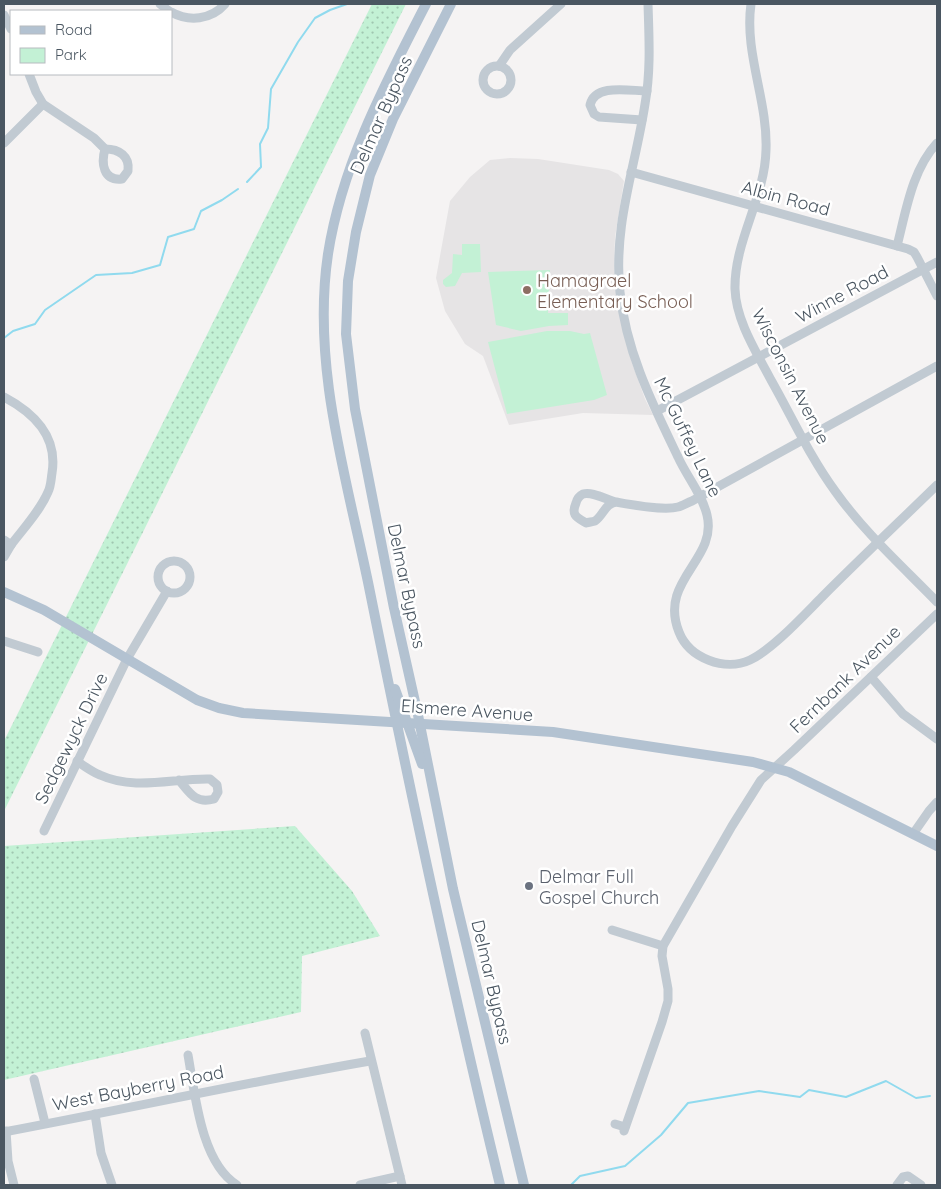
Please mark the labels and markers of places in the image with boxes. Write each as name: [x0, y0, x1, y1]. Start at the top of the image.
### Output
place label: Hamagrael Elementary School: [537, 269, 693, 313]
marker: Hamagrael Elementary School: [521, 284, 533, 296]
place label: Delmar Full Gospel Church: [539, 865, 659, 909]
marker: Delmar Full Gospel Church: [523, 880, 535, 892]

